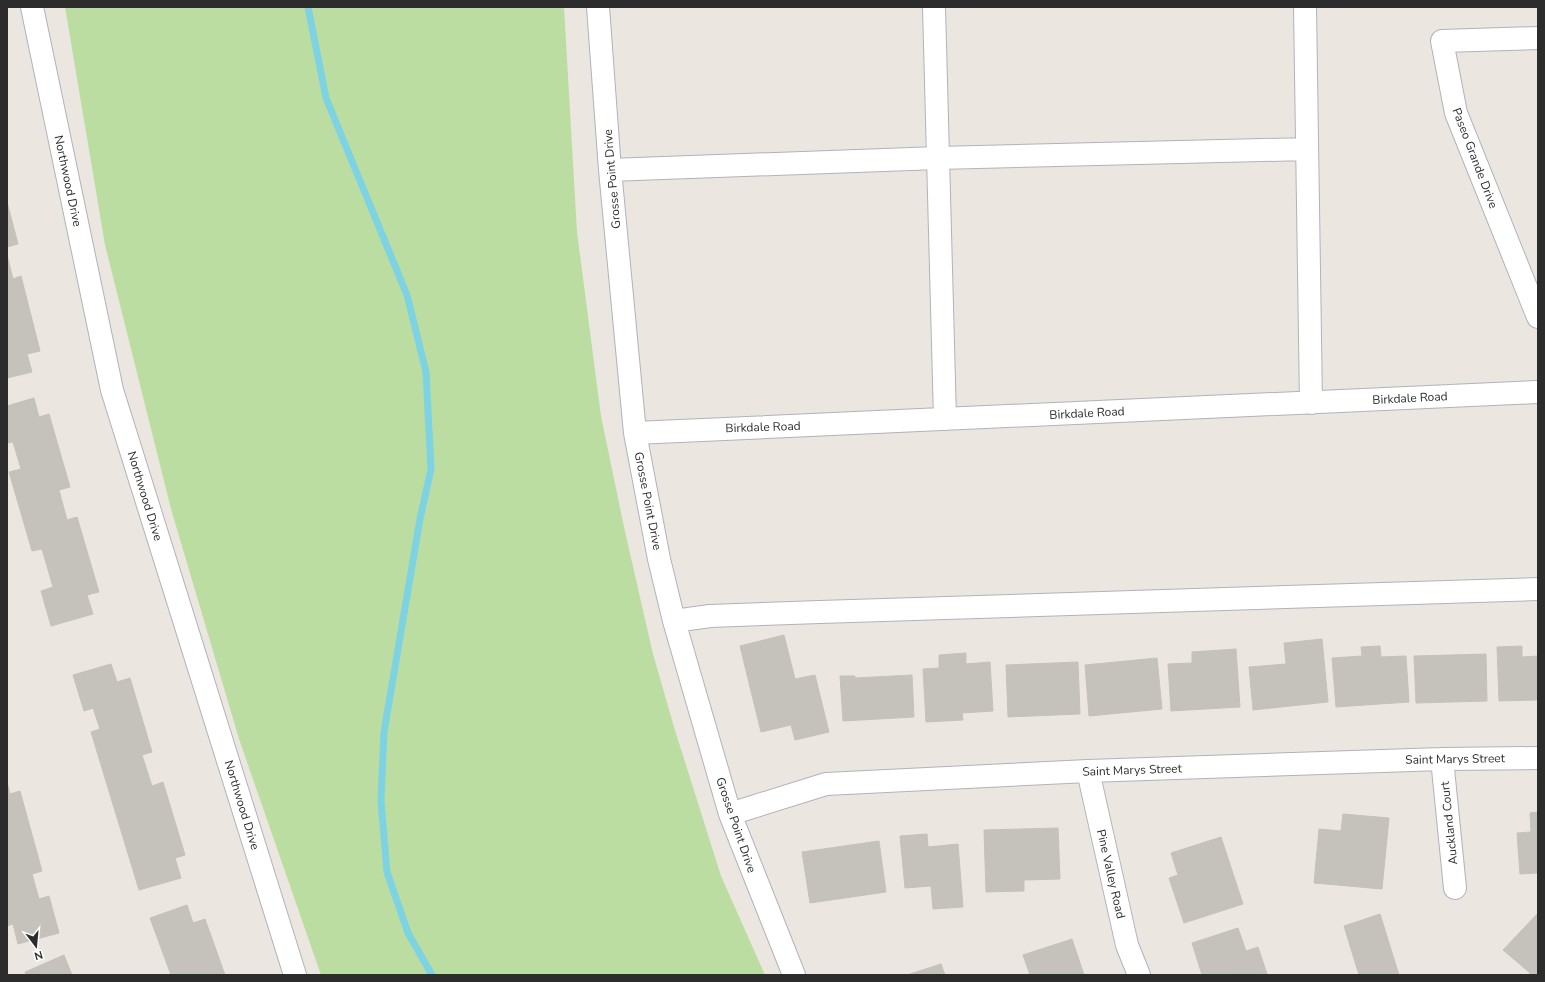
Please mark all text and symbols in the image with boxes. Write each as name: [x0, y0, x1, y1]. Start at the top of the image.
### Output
street label: Paseo Grande Drive: [1448, 105, 1502, 211]
street label: Grosse Point Drive: [600, 129, 624, 229]
street label: Northwood Drive: [51, 134, 85, 228]
street label: Birkdale Road: [1372, 388, 1448, 408]
street label: Birkdale Road: [1049, 403, 1125, 423]
street label: Birkdale Road: [725, 418, 801, 436]
street label: Northwood Drive: [124, 449, 166, 543]
street label: Grosse Point Drive: [631, 450, 665, 552]
street label: Saint Marys Street: [1405, 750, 1506, 768]
street label: Northwood Drive: [221, 758, 263, 852]
street label: Saint Marys Street: [1082, 760, 1183, 780]
street label: Grosse Point Drive: [712, 775, 760, 875]
street label: Auckland Court: [1437, 780, 1461, 865]
street label: Pine Valley Road: [1093, 828, 1129, 920]
north arrow: [16, 926, 56, 966]
text: N: [33, 947, 45, 963]

